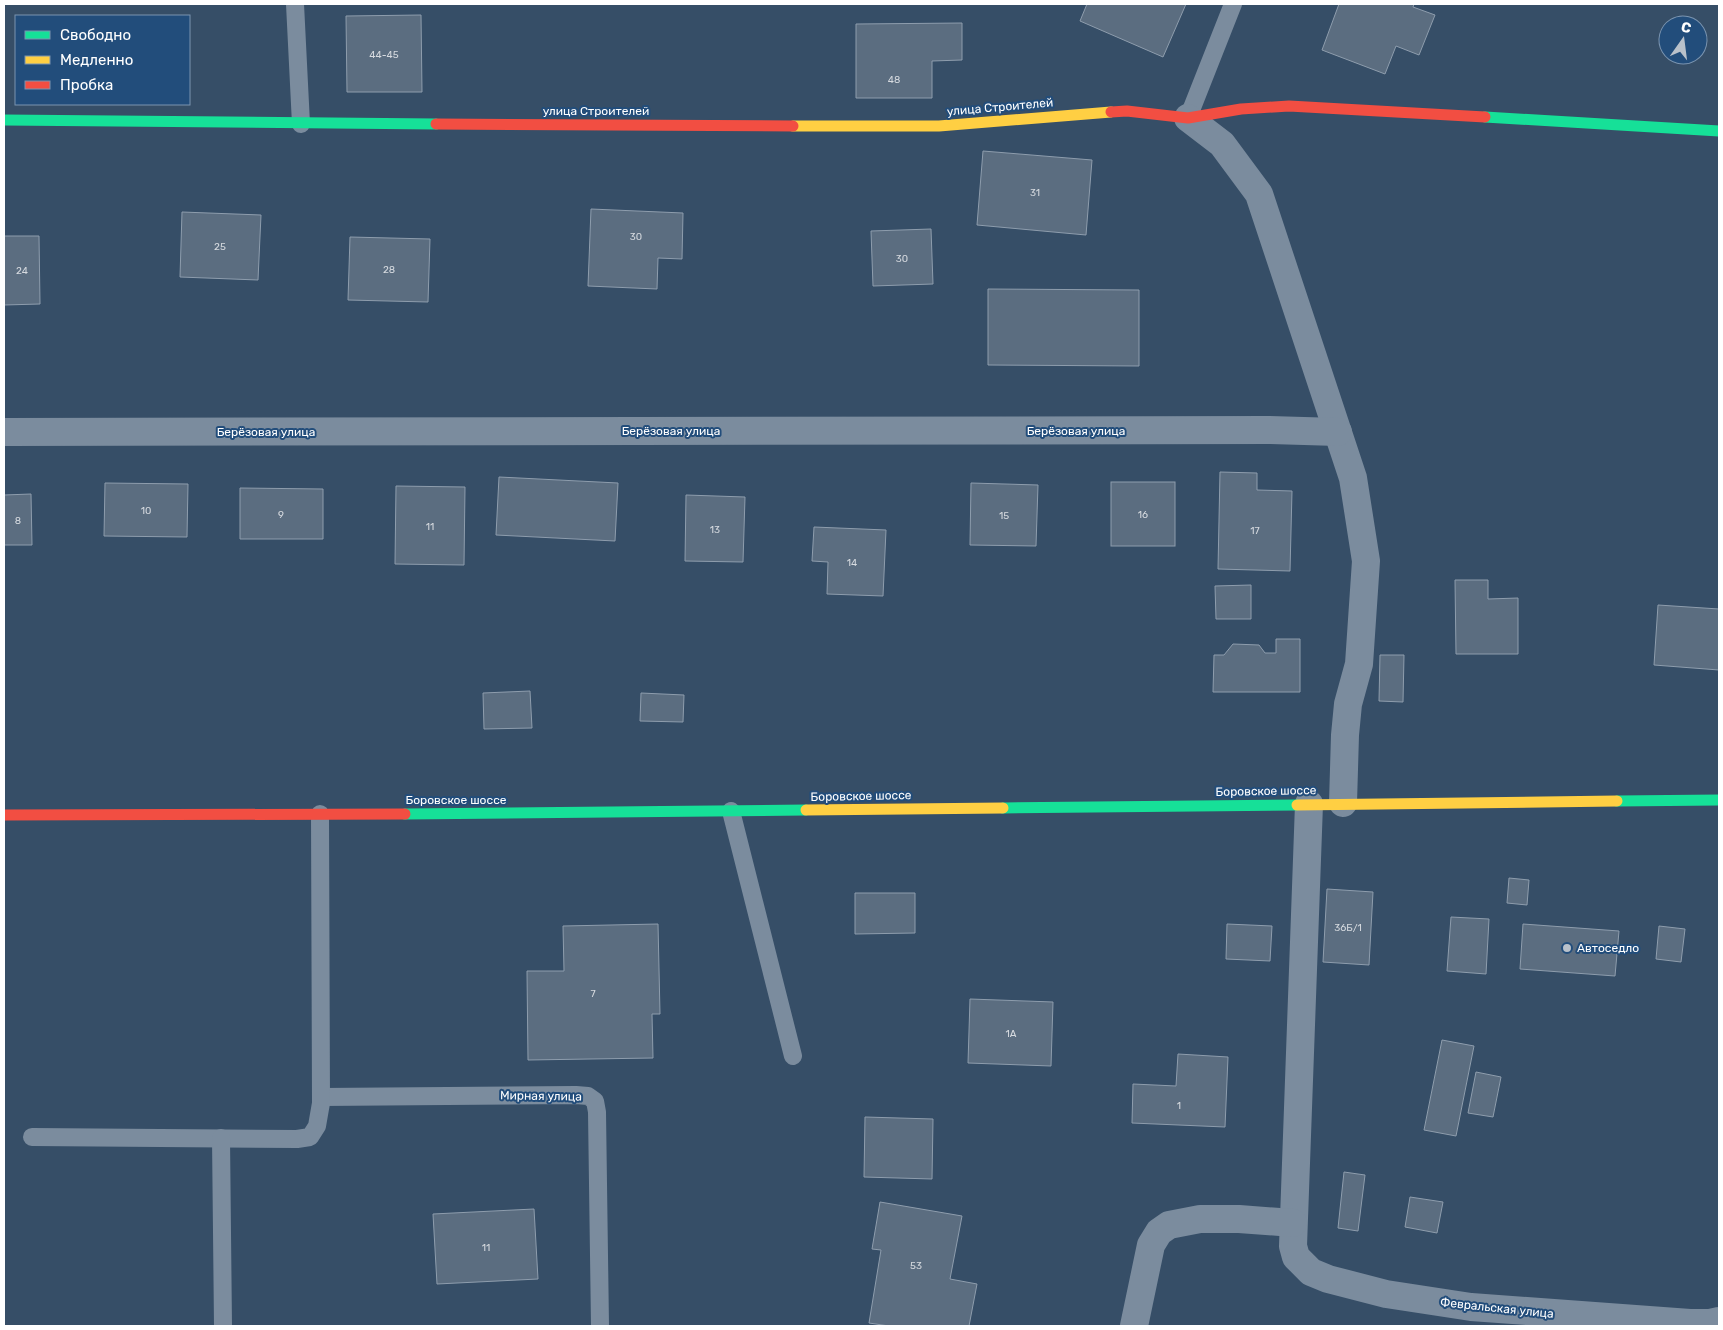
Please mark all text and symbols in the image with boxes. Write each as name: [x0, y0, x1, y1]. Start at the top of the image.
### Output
legend: [15, 15, 190, 105]
north arrow: [1658, 15, 1708, 65]
text: С: [1679, 18, 1693, 37]
text: Свободно: [60, 26, 131, 44]
house number: 44-45: [369, 49, 399, 61]
text: Медленно: [60, 51, 133, 69]
house number: 48: [888, 74, 900, 86]
text: Пробка: [60, 76, 113, 94]
street label: улица Строителей: [946, 95, 1054, 119]
street label: улица Строителей: [543, 104, 649, 118]
house number: 31: [1030, 187, 1040, 199]
house number: 30: [630, 231, 642, 243]
house number: 25: [214, 241, 226, 253]
house number: 30: [896, 253, 908, 265]
house number: 28: [383, 264, 395, 276]
house number: 24: [16, 265, 28, 277]
street label: Берёзовая улица: [622, 424, 720, 438]
street label: Берёзовая улица: [1027, 424, 1125, 438]
street label: Берёзовая улица: [217, 425, 315, 439]
house number: 10: [141, 505, 151, 517]
house number: 9: [278, 509, 284, 521]
house number: 16: [1138, 509, 1148, 521]
house number: 15: [999, 510, 1009, 522]
house number: 8: [15, 515, 21, 527]
house number: 11: [426, 521, 434, 533]
house number: 13: [710, 524, 720, 536]
house number: 17: [1250, 525, 1260, 537]
house number: 14: [847, 557, 857, 569]
street label: Боровское шоссе: [1215, 783, 1317, 799]
street label: Боровское шоссе: [810, 788, 912, 804]
street label: Боровское шоссе: [406, 793, 507, 807]
house number: 36Б/1: [1334, 922, 1362, 934]
place label: Автоседло: [1577, 941, 1639, 955]
marker: Автоседло: [1561, 942, 1573, 954]
house number: 7: [590, 988, 596, 1000]
house number: 1А: [1006, 1028, 1017, 1040]
street label: Мирная улица: [500, 1088, 582, 1104]
house number: 1: [1177, 1100, 1181, 1112]
house number: 11: [482, 1242, 490, 1254]
house number: 53: [910, 1260, 922, 1272]
street label: Февральская улица: [1440, 1295, 1554, 1321]

